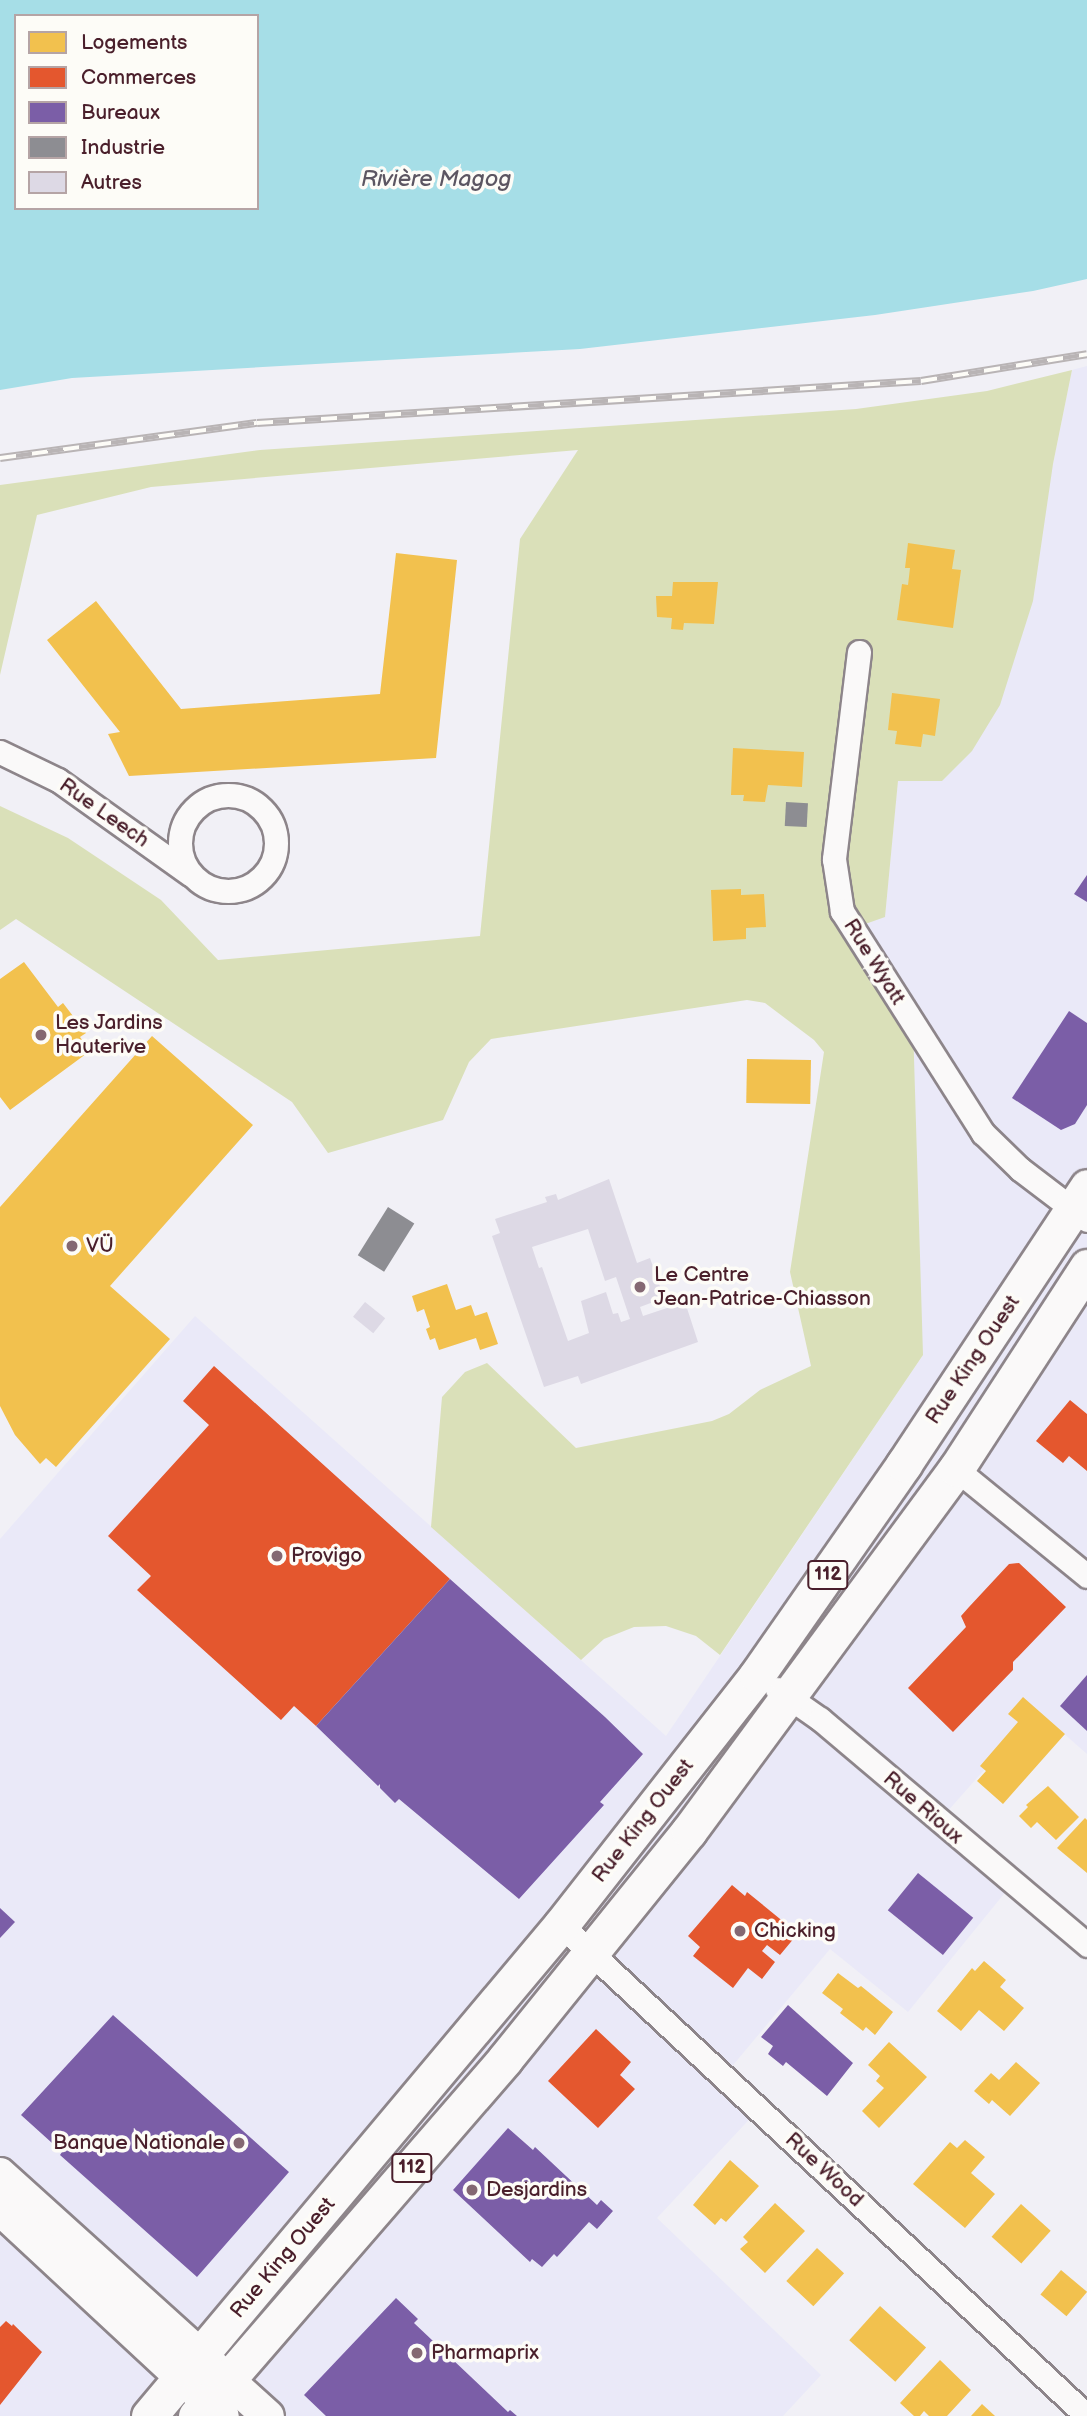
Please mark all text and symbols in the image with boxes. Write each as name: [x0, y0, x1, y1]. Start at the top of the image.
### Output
legend: [14, 14, 259, 210]
text: Logements: [81, 30, 187, 55]
text: Commerces: [81, 65, 196, 90]
text: Bureaux: [81, 100, 160, 125]
text: Industrie: [81, 135, 165, 160]
water label: Rivière Magog: [361, 165, 511, 193]
text: Autres: [81, 170, 142, 195]
street label: Rue Leech: [54, 773, 154, 853]
street label: Rue Wyatt: [838, 914, 910, 1010]
place label: Les Jardins Hauterive: [55, 1010, 164, 1060]
marker: Les Jardins Hauterive: [33, 1027, 49, 1043]
place label: VÜ: [86, 1233, 114, 1259]
marker: VÜ: [64, 1238, 80, 1254]
place label: Le Centre Jean-Patrice-Chiasson: [654, 1262, 871, 1312]
marker: Le Centre Jean-Patrice-Chiasson: [632, 1279, 648, 1295]
street label: Rue King Ouest: [921, 1291, 1025, 1429]
place label: Provigo: [291, 1543, 362, 1569]
marker: Provigo: [269, 1548, 285, 1564]
road number: 112: [807, 1560, 849, 1590]
street label: Rue King Ouest: [587, 1754, 699, 1888]
street label: Rue Rioux: [878, 1766, 968, 1850]
place label: Chicking: [754, 1918, 836, 1944]
marker: Chicking: [732, 1923, 748, 1939]
street label: Rue Wood: [779, 2127, 869, 2213]
place label: Banque Nationale: [53, 2130, 225, 2156]
marker: Banque Nationale: [231, 2135, 247, 2151]
road number: 112: [391, 2152, 433, 2184]
place label: Desjardins: [486, 2177, 587, 2203]
marker: Desjardins: [464, 2182, 480, 2198]
street label: Rue King Ouest: [225, 2193, 341, 2323]
place label: Pharmaprix: [431, 2340, 539, 2366]
marker: Pharmaprix: [409, 2345, 425, 2361]

